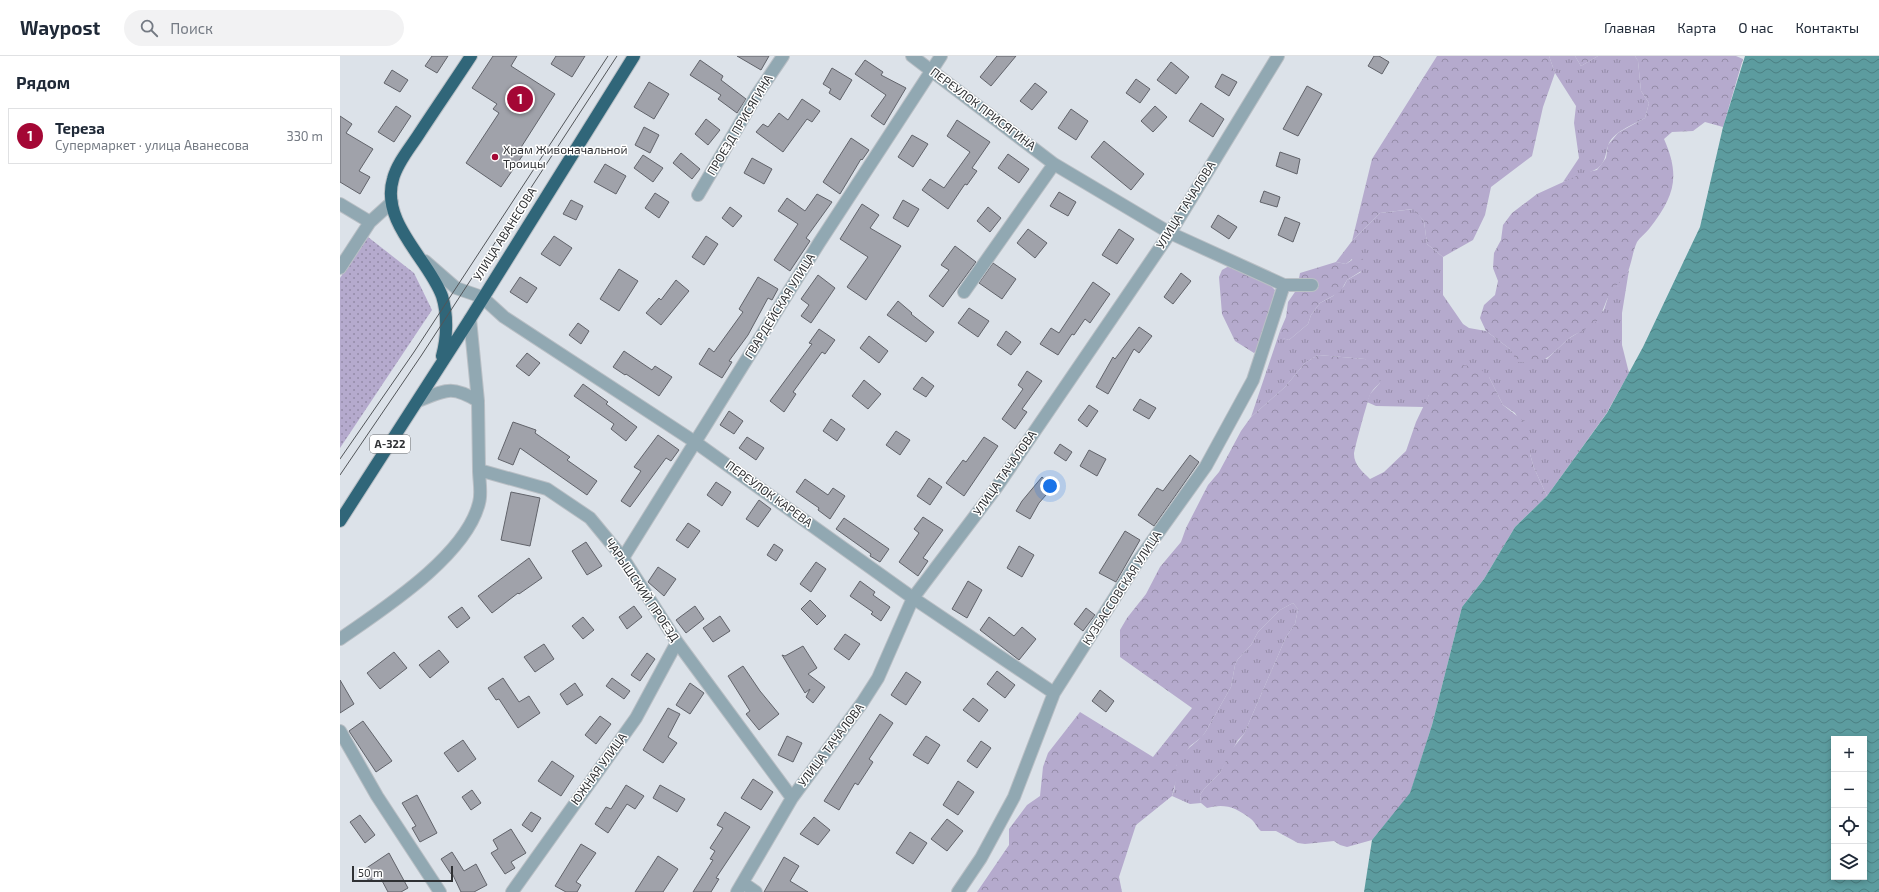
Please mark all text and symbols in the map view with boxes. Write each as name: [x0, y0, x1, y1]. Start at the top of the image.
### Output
search box: [124, 10, 404, 46]
text: Waypost: [20, 16, 100, 39]
icon: search: [138, 17, 160, 39]
text: Поиск: [170, 19, 213, 37]
text: Главная: [1604, 19, 1655, 36]
text: Карта: [1677, 19, 1716, 36]
text: О нас: [1738, 19, 1774, 36]
text: Контакты: [1796, 19, 1859, 36]
street label: ПЕРЕУЛОК ПРИСЯГИНА: [928, 64, 1039, 153]
street label: ПРОЕЗД ПРИСЯГИНА: [704, 71, 775, 177]
text: Рядом: [16, 72, 70, 92]
pin: 1: [507, 84, 533, 114]
text: Тереза: [55, 119, 105, 137]
text: 1: [27, 128, 33, 144]
text: 330 m: [286, 128, 323, 144]
text: Супермаркет · улица Аванесова: [55, 137, 249, 153]
place label: Храм Живоначальной Троицы: [503, 142, 628, 170]
marker: Храм Живоначальной Троицы: [490, 152, 500, 162]
street label: УЛИЦА ТАЧАЛОВА: [1153, 158, 1218, 251]
street label: УЛИЦА АВАНЕСОВА: [470, 184, 539, 283]
street label: ГВАРДЕЙСКАЯ УЛИЦА: [741, 250, 817, 361]
street label: УЛИЦА ТАЧАЛОВА: [970, 427, 1039, 518]
road number: А-322: [370, 435, 410, 453]
street label: ПЕРЕУЛОК КАРЕВА: [723, 457, 816, 530]
your location: [1040, 476, 1060, 496]
street label: КУЗБАССОВСКАЯ УЛИЦА: [1079, 527, 1164, 647]
street label: ЧАРЫШСКИЙ ПРОЕЗД: [603, 535, 683, 644]
street label: УЛИЦА ТАЧАЛОВА: [794, 700, 866, 789]
street label: ЮЖНАЯ УЛИЦА: [567, 729, 629, 807]
map controls: [1831, 736, 1867, 880]
button: +: [1831, 736, 1867, 772]
button: −: [1831, 772, 1867, 808]
button: locate: [1831, 808, 1867, 844]
button: layers: [1831, 844, 1867, 880]
scale bar: [352, 864, 453, 883]
text: 50 m: [358, 866, 383, 879]

